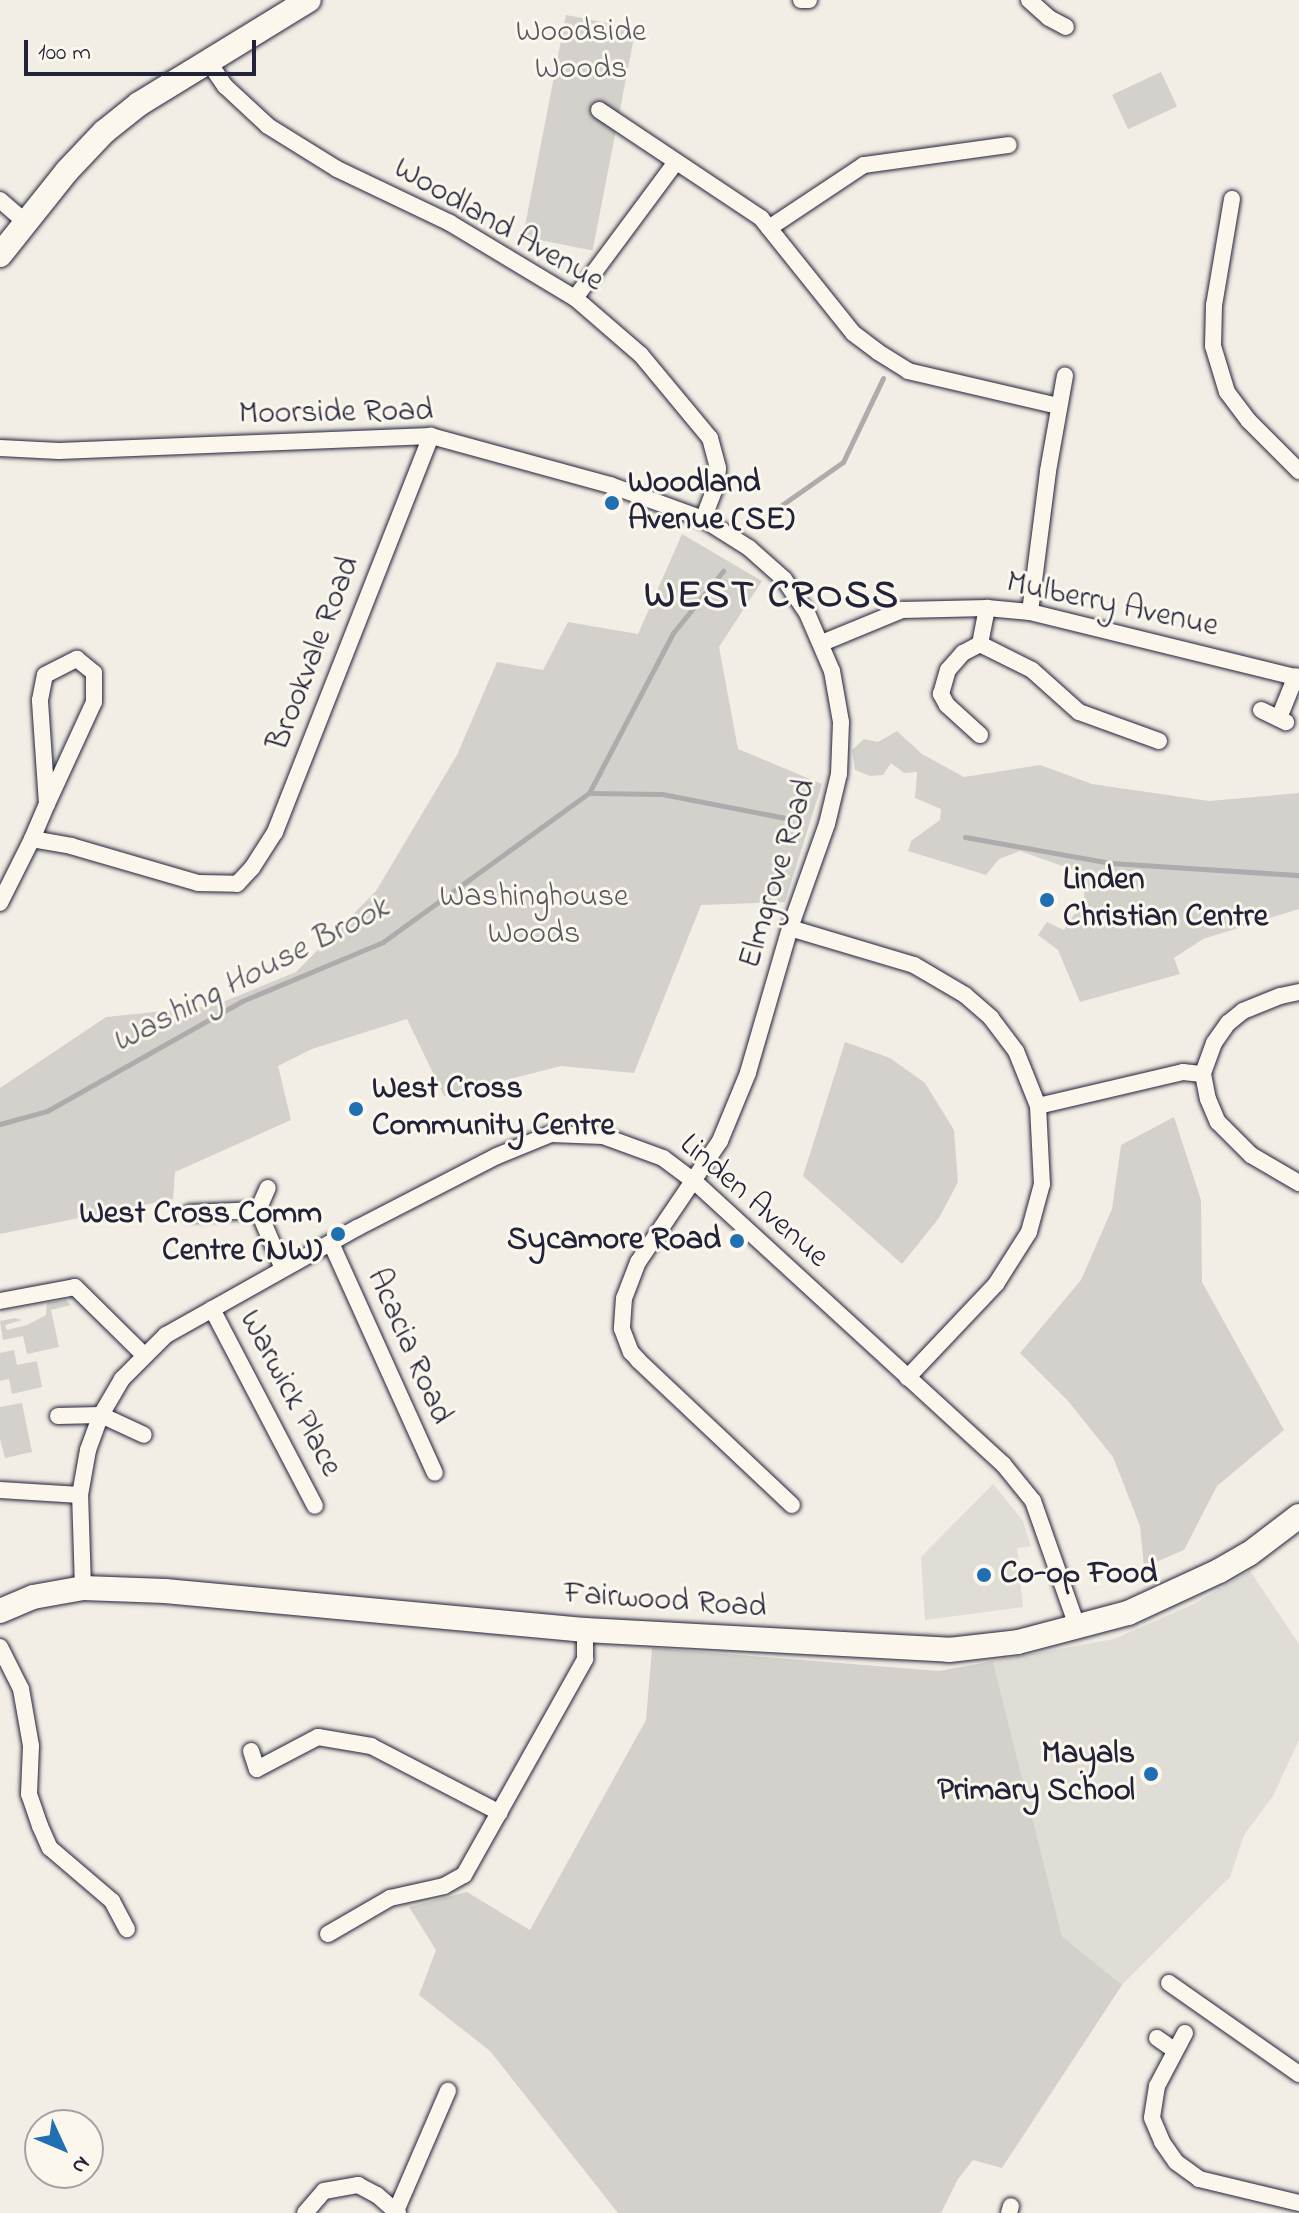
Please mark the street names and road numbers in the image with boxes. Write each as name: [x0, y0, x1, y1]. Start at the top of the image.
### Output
street label: Woodland Avenue: [386, 150, 610, 302]
street label: Moorside Road: [238, 393, 434, 435]
street label: Brookvale Road: [260, 552, 370, 756]
street label: Mulberry Avenue: [1003, 565, 1221, 647]
street label: Elmgrove Road: [732, 775, 826, 973]
street label: Linden Avenue: [671, 1127, 835, 1277]
street label: Acacia Road: [357, 1263, 459, 1431]
street label: Warwick Place: [229, 1304, 349, 1484]
street label: Fairwood Road: [562, 1576, 768, 1628]

